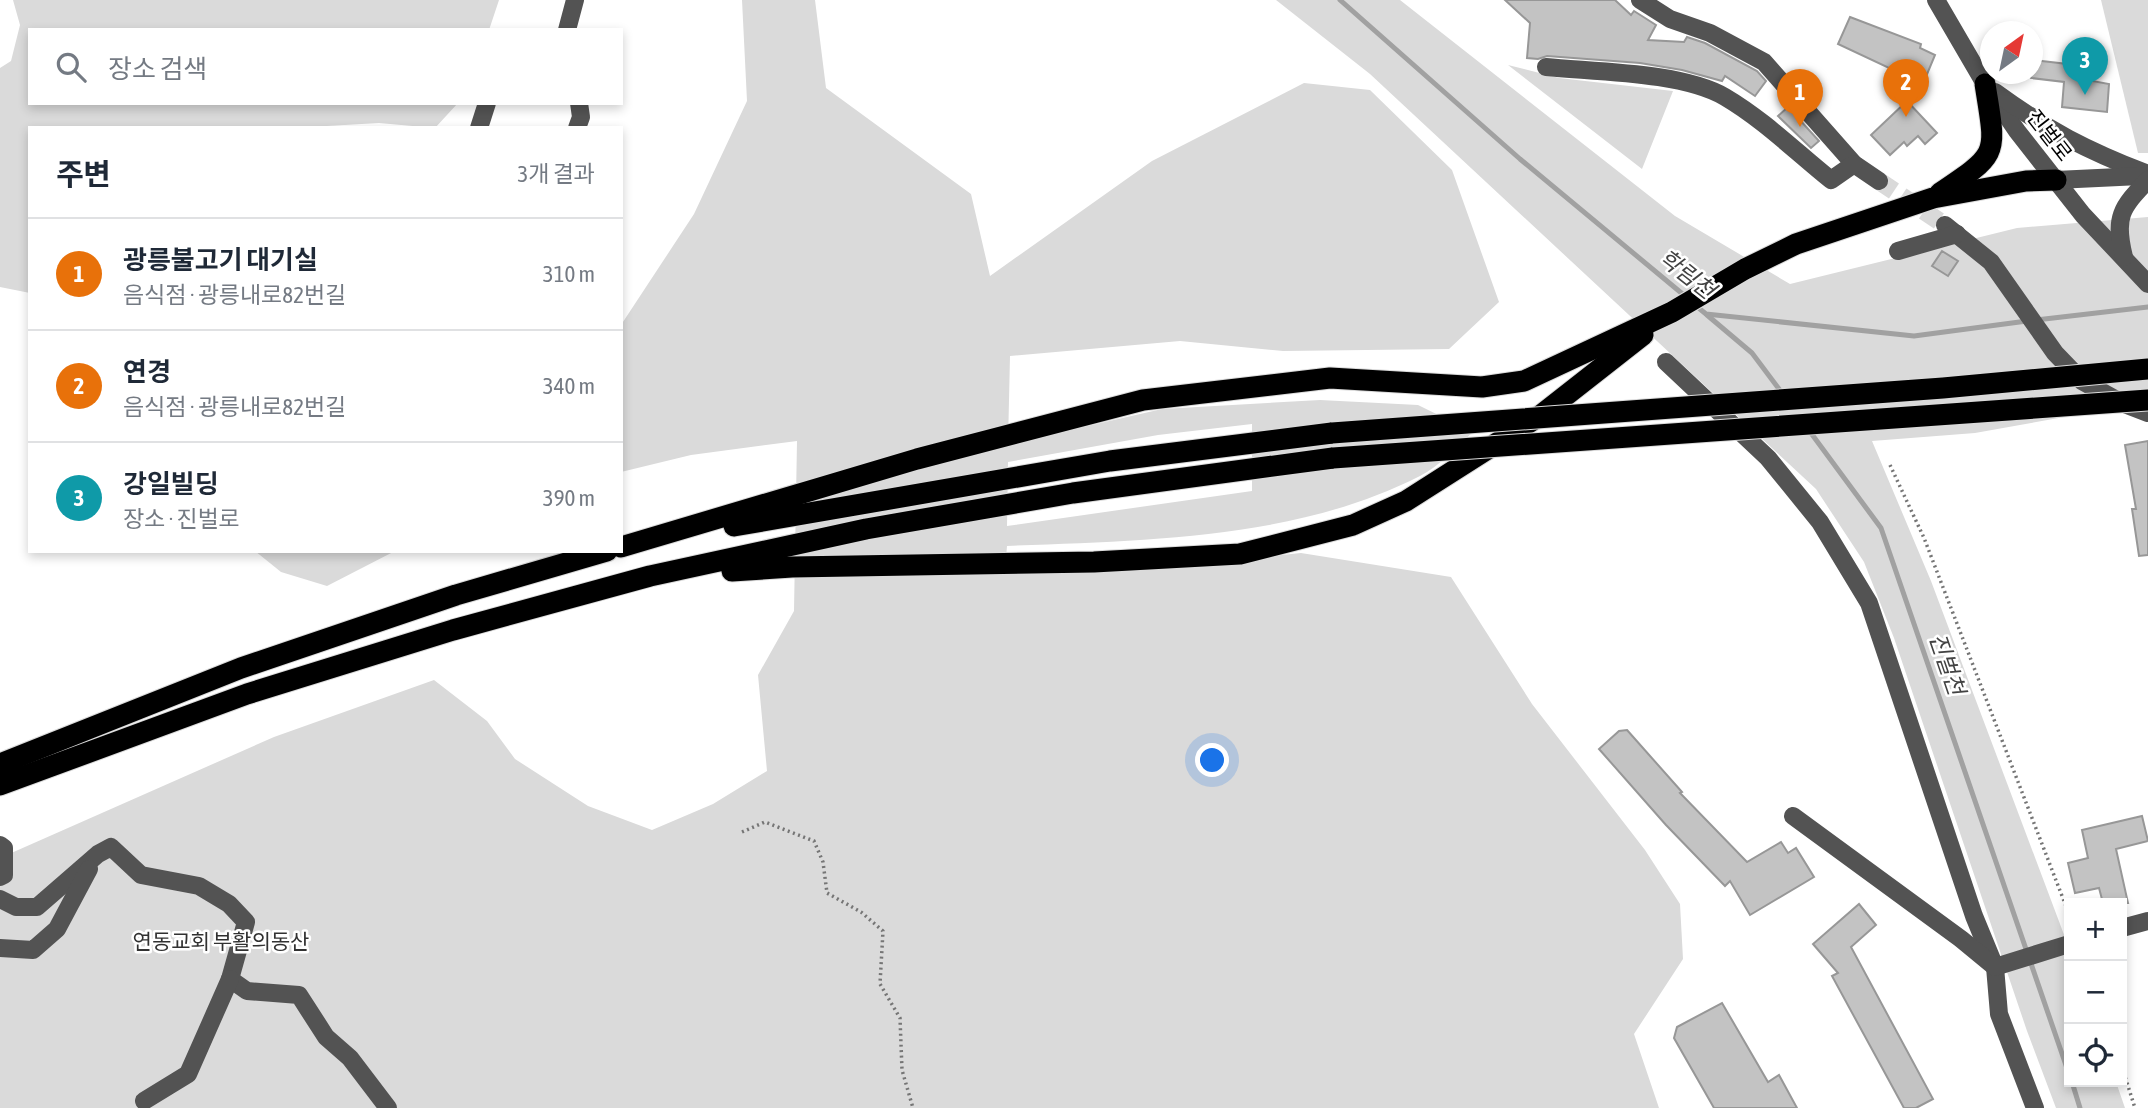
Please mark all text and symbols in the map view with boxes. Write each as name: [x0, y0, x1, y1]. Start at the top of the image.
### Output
north arrow: [1980, 21, 2043, 84]
search box: [28, 28, 623, 105]
pin: 3: [2062, 37, 2108, 95]
icon: search: [52, 48, 90, 86]
text: 장소 검색: [108, 54, 207, 84]
pin: 2: [1883, 59, 1929, 117]
pin: 1: [1777, 69, 1823, 127]
street label: 진벌로: [2023, 105, 2077, 165]
text: 주변: [56, 157, 111, 191]
text: 3개 결과: [518, 161, 595, 187]
water label: 학림천: [1654, 244, 1722, 306]
text: 광릉불고기 대기실: [123, 245, 318, 275]
text: 1: [74, 261, 84, 287]
text: 310 m: [543, 261, 595, 287]
text: 음식점 · 광릉내로82번길: [123, 282, 346, 308]
text: 연경: [123, 357, 171, 387]
text: 2: [74, 373, 84, 399]
text: 340 m: [543, 373, 595, 399]
text: 음식점 · 광릉내로82번길: [123, 394, 346, 420]
text: 강일빌딩: [123, 469, 219, 499]
text: 3: [74, 485, 84, 511]
text: 390 m: [543, 485, 595, 511]
text: 장소 · 진벌로: [123, 506, 240, 532]
water label: 진벌천: [1924, 630, 1971, 701]
your location: [1195, 743, 1229, 777]
map controls: [2064, 898, 2127, 1087]
button: +: [2064, 898, 2127, 961]
park label: 연동교회 부활의동산: [133, 929, 309, 953]
button: −: [2064, 961, 2127, 1024]
button: locate: [2064, 1024, 2127, 1087]

